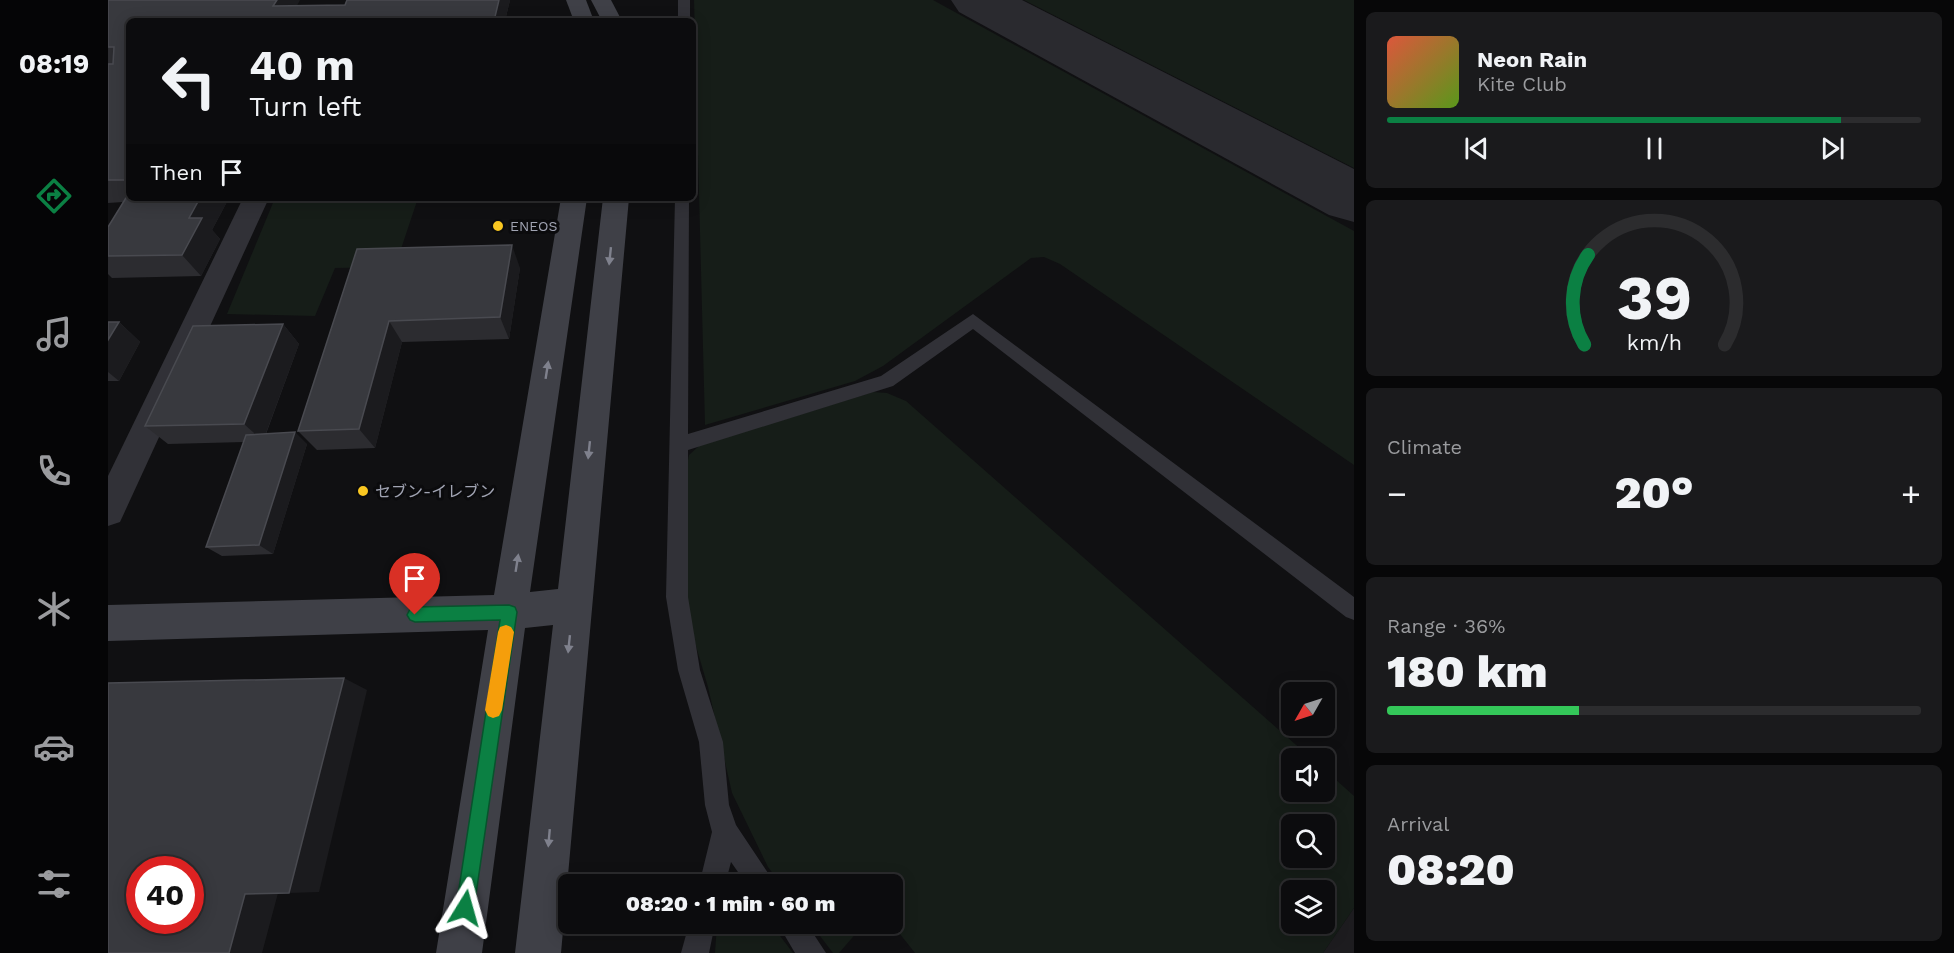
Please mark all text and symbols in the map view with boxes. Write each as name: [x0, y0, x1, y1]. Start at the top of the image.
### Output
text: 40 m: [249, 41, 355, 90]
icon: left: [150, 42, 228, 120]
text: Neon Rain: [1477, 47, 1587, 72]
text: 08:19: [19, 48, 89, 80]
text: Kite Club: [1477, 72, 1567, 96]
text: Turn left: [249, 91, 361, 123]
icon: previous: [1460, 132, 1493, 165]
icon: pause: [1638, 132, 1671, 165]
icon: next: [1816, 132, 1849, 165]
icon: arrive: [215, 156, 248, 189]
text: Then: [150, 160, 203, 185]
icon: directions: [33, 175, 75, 217]
place label: ENEOS: [510, 218, 557, 234]
marker: ENEOS: [491, 219, 505, 233]
one-way arrow: [605, 247, 615, 266]
text: 39: [1616, 261, 1692, 334]
icon: music: [33, 313, 75, 355]
text: km/h: [1626, 331, 1682, 356]
one-way arrow: [543, 361, 552, 380]
text: Climate: [1387, 435, 1462, 459]
one-way arrow: [584, 441, 594, 460]
icon: phone: [33, 450, 75, 492]
text: 20°: [1614, 466, 1694, 519]
text: −: [1387, 474, 1407, 513]
text: +: [1901, 474, 1921, 513]
place label: セブン-イレブン: [375, 482, 495, 501]
marker: セブン-イレブン: [356, 484, 370, 498]
pin: [389, 553, 440, 615]
one-way arrow: [513, 553, 522, 572]
icon: arrive: [398, 562, 431, 595]
icon: climate: [33, 588, 75, 630]
text: Range · 36%: [1387, 614, 1505, 638]
one-way arrow: [564, 635, 574, 654]
text: 180 km: [1387, 645, 1548, 698]
north arrow: [1281, 682, 1335, 736]
map controls: [1281, 682, 1335, 934]
icon: car: [33, 726, 75, 768]
button: sound: [1281, 748, 1335, 802]
text: Arrival: [1387, 812, 1449, 836]
button: search: [1281, 814, 1335, 868]
one-way arrow: [544, 829, 554, 848]
text: 08:20: [1387, 843, 1515, 896]
speed limit sign: 40: [126, 856, 204, 934]
icon: filters: [33, 863, 75, 905]
position arrow: [433, 876, 497, 940]
button: layers: [1281, 880, 1335, 934]
text: 08:20 · 1 min · 60 m: [626, 891, 835, 916]

